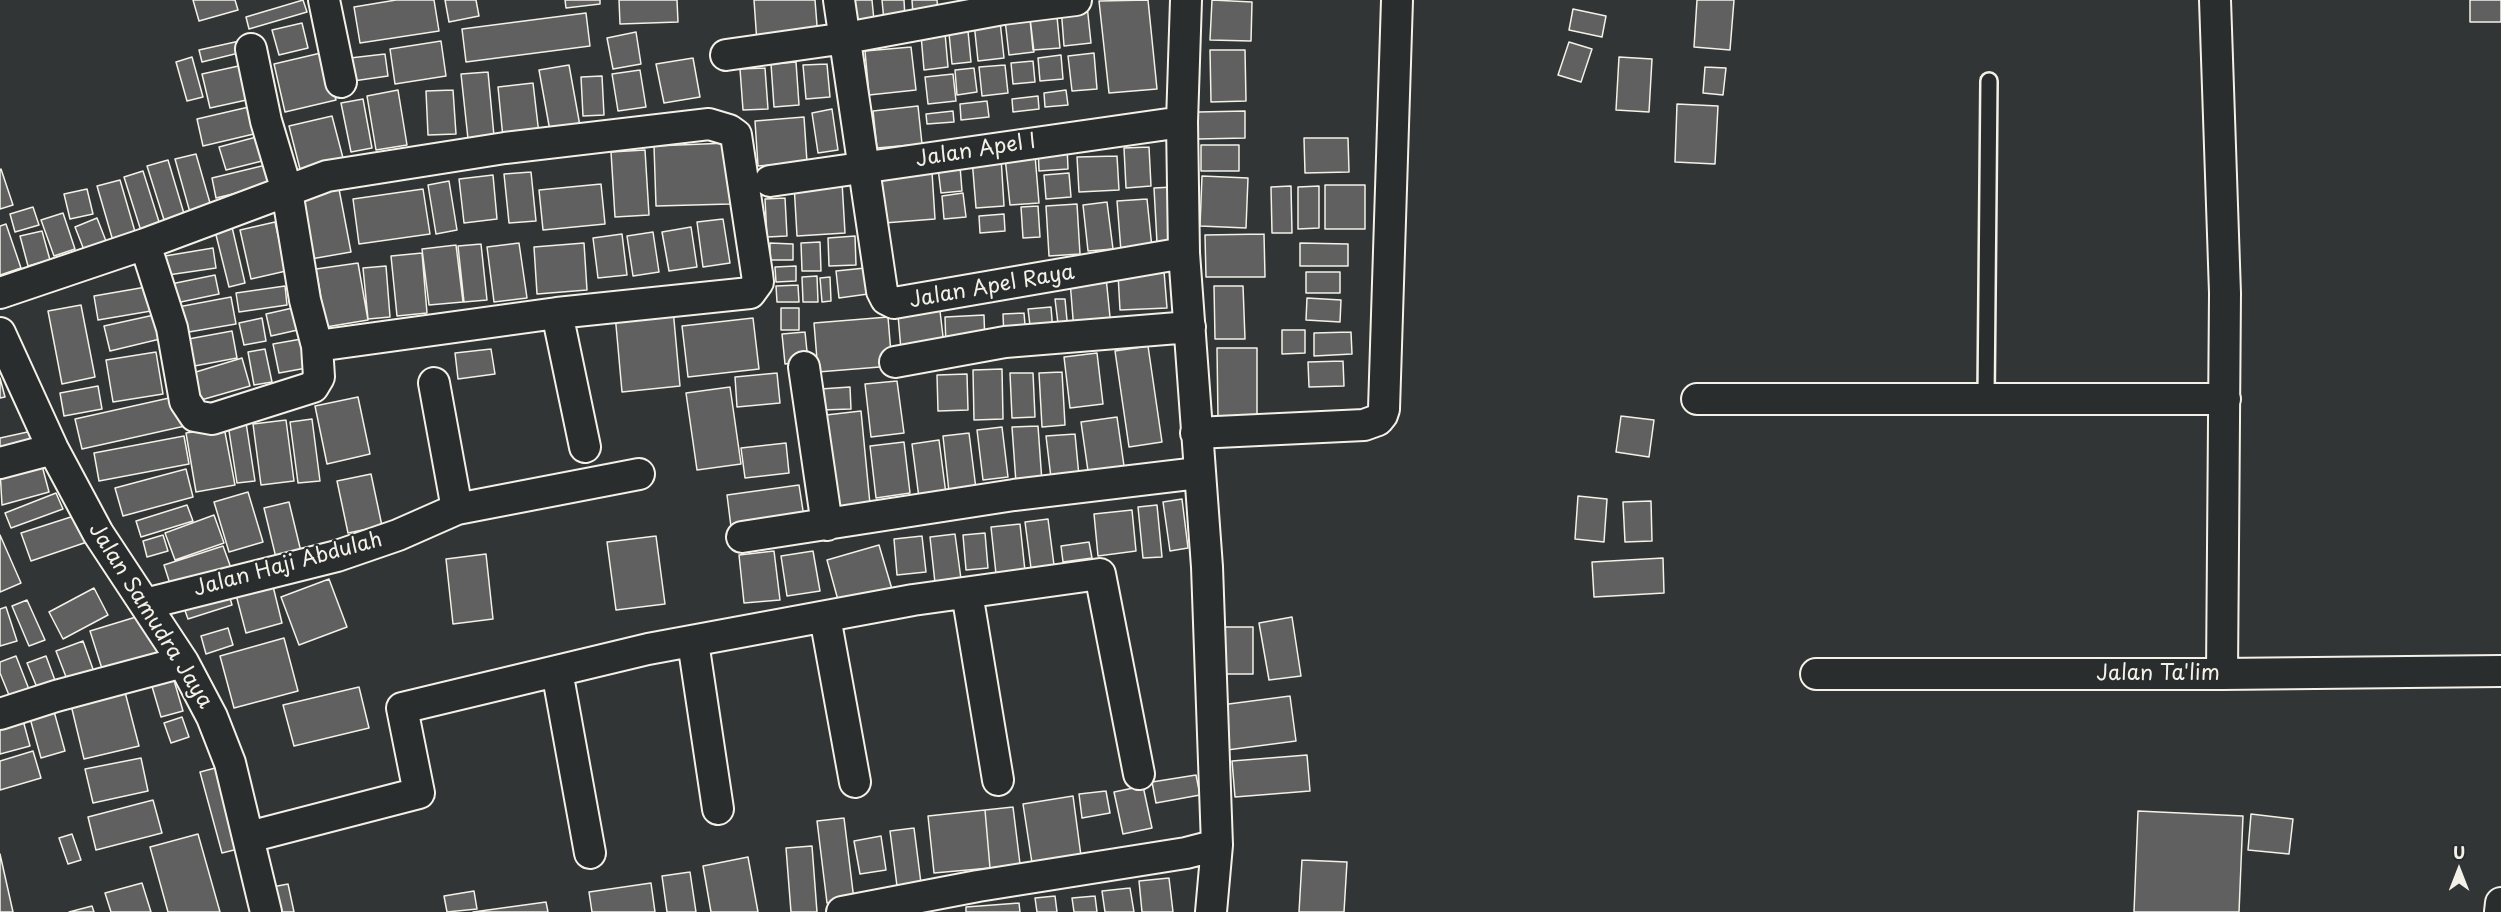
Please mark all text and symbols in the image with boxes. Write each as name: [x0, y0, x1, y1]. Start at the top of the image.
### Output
street label: Jalan Apel I: [914, 129, 1038, 173]
street label: Jalan Apel Raya: [908, 260, 1076, 314]
street label: Jalan Samudra Jaya: [83, 519, 217, 713]
street label: Jalan Haji Abdulah: [191, 528, 385, 602]
street label: Jalan Ta'lim: [2096, 661, 2220, 687]
north arrow: [2429, 840, 2489, 900]
text: U: [2453, 840, 2465, 864]

